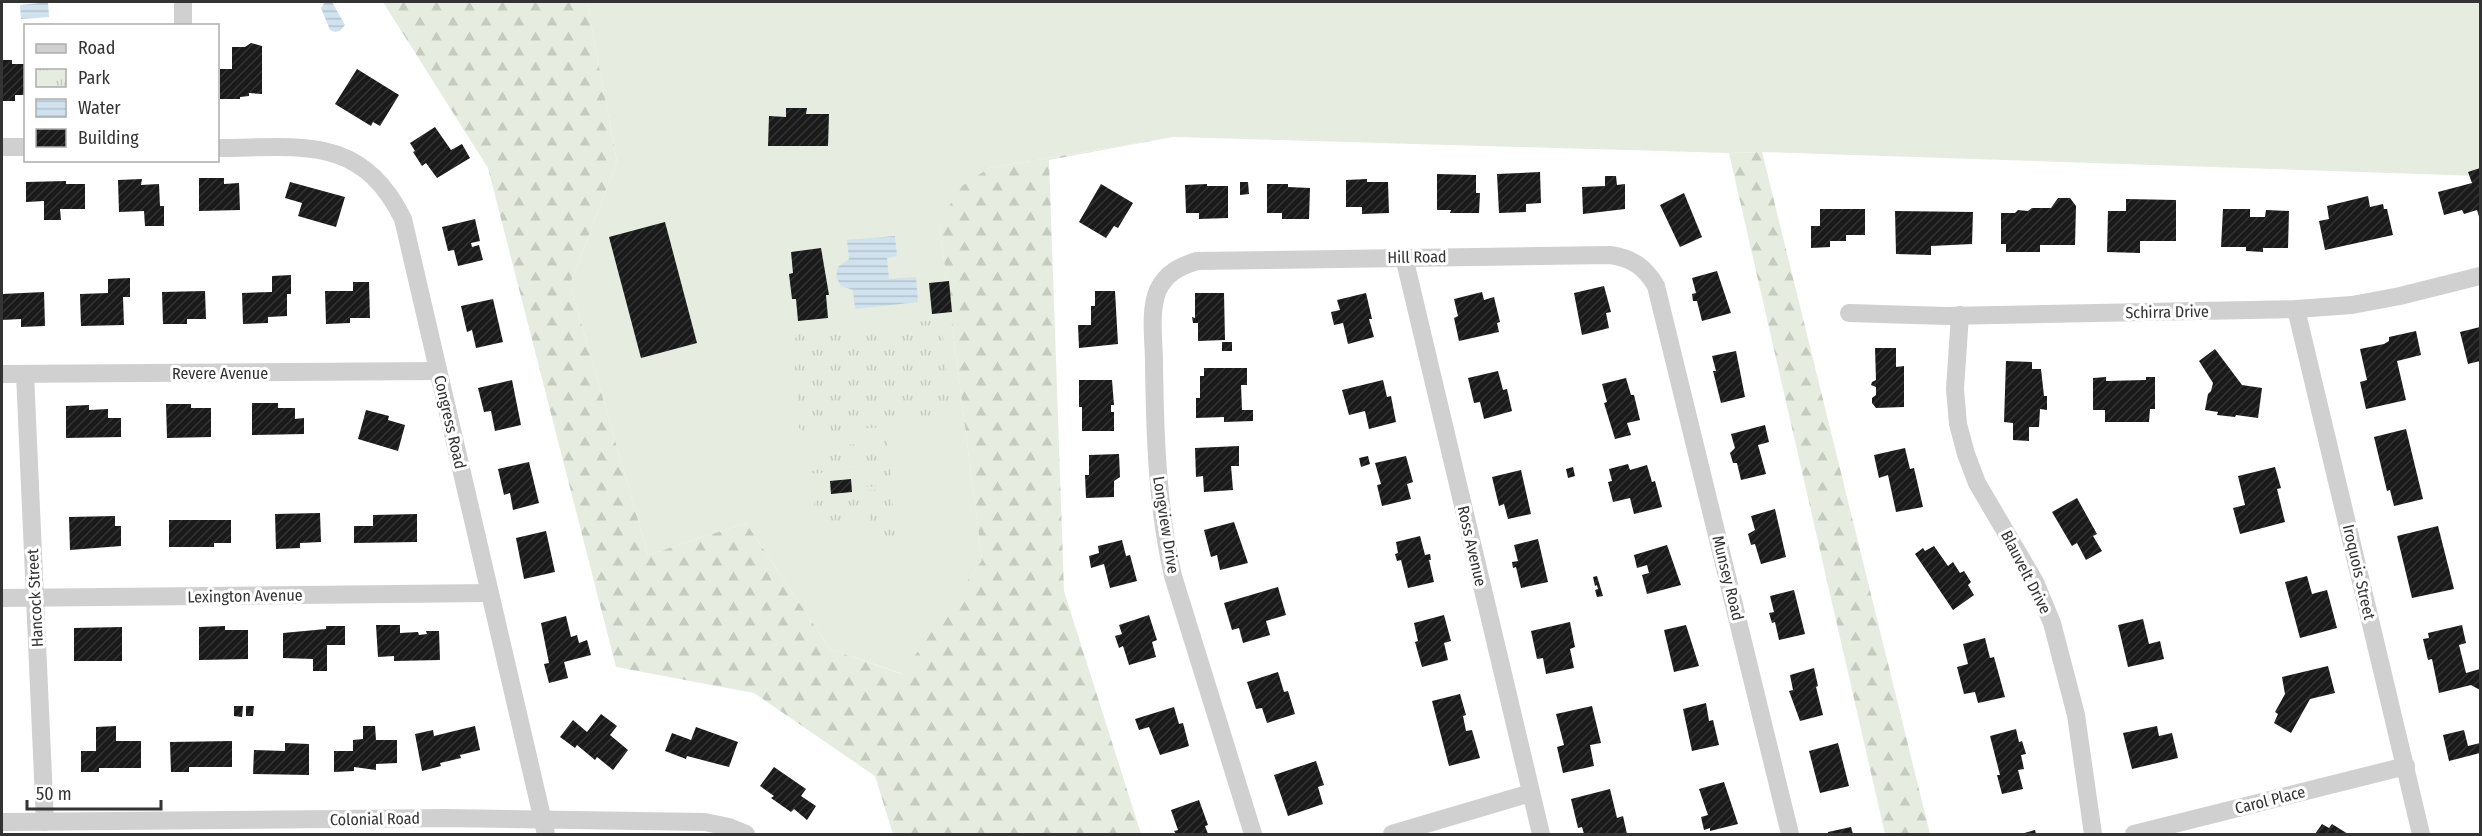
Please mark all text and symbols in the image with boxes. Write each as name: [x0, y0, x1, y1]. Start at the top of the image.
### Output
legend: [24, 24, 219, 162]
text: Road: [78, 37, 115, 59]
text: Park: [78, 67, 111, 89]
text: Water: [78, 97, 121, 119]
text: Building: [78, 127, 139, 149]
street label: Hill Road: [1387, 247, 1447, 267]
street label: Schirra Drive: [2125, 302, 2209, 322]
street label: Revere Avenue: [172, 364, 268, 383]
street label: Congress Road: [430, 373, 470, 471]
street label: Longview Drive: [1149, 475, 1183, 575]
street label: Ross Avenue: [1453, 504, 1491, 588]
street label: Iroquois Street: [2339, 523, 2379, 622]
street label: Blauvelt Drive: [1997, 527, 2055, 617]
street label: Munsey Road: [1708, 534, 1748, 622]
street label: Hancock Street: [23, 548, 47, 648]
street label: Lexington Avenue: [187, 585, 303, 607]
scale bar: [27, 773, 160, 811]
street label: Carol Place: [2233, 782, 2307, 818]
text: 50 m: [36, 783, 72, 805]
street label: Colonial Road: [330, 809, 420, 829]

